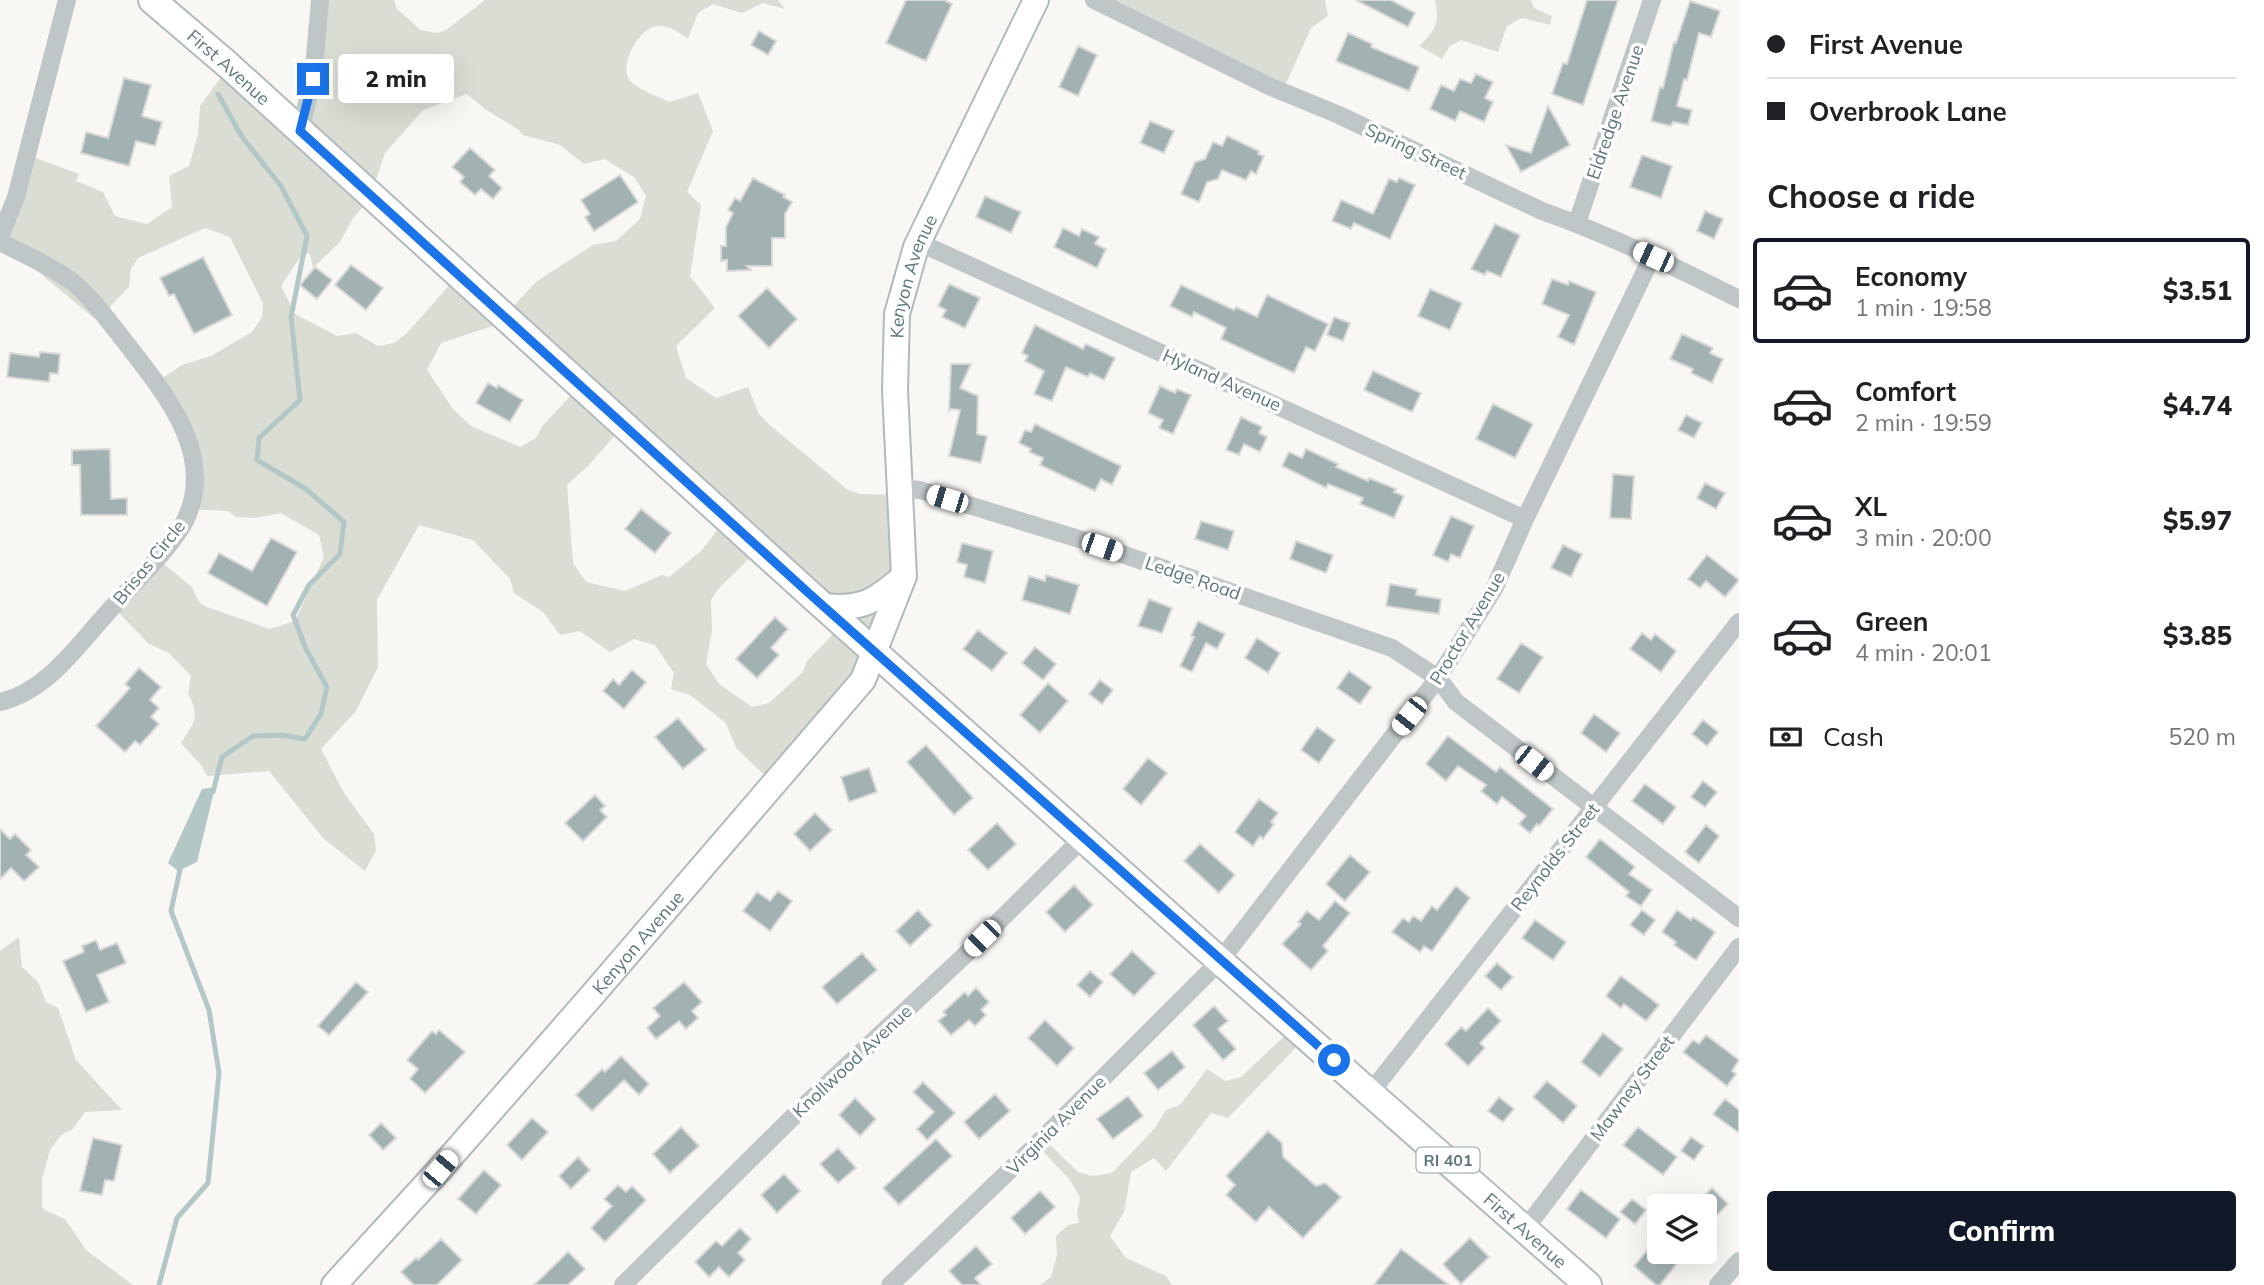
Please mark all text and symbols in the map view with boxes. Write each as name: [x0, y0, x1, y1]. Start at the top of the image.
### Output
street label: First Avenue: [183, 24, 275, 110]
text: First Avenue: [1809, 28, 1963, 61]
street label: Eldredge Avenue: [1581, 42, 1649, 182]
callout: 2 min: [338, 55, 453, 104]
route end: [297, 63, 329, 95]
text: 2 min: [365, 64, 427, 93]
text: Overbrook Lane: [1809, 95, 2007, 128]
street label: Spring Street: [1362, 118, 1470, 184]
text: Choose a ride: [1767, 176, 1975, 216]
street label: Kenyon Avenue: [885, 210, 942, 339]
car: [1630, 239, 1677, 275]
icon: car: [1771, 259, 1834, 322]
text: Economy: [1855, 260, 1967, 293]
text: $3.51: [2163, 274, 2232, 307]
text: 1 min · 19:58: [1855, 293, 1992, 322]
street label: Hyland Avenue: [1159, 344, 1285, 416]
icon: car: [1771, 374, 1834, 437]
text: Comfort: [1855, 375, 1956, 408]
text: $4.74: [2163, 389, 2232, 422]
text: 2 min · 19:59: [1855, 408, 1992, 437]
car: [924, 483, 971, 515]
icon: car: [1771, 489, 1834, 552]
text: XL: [1855, 490, 1887, 523]
text: $5.97: [2163, 504, 2232, 537]
street label: Brisas Circle: [108, 515, 190, 609]
text: 3 min · 20:00: [1855, 523, 1992, 552]
car: [1079, 530, 1126, 564]
street label: Ledge Road: [1142, 551, 1244, 605]
street label: Proctor Avenue: [1424, 567, 1510, 689]
icon: car: [1771, 604, 1834, 667]
text: Green: [1855, 605, 1928, 638]
text: $3.85: [2163, 619, 2232, 652]
text: 4 min · 20:01: [1855, 638, 1992, 667]
car: [1388, 693, 1431, 739]
icon: cash: [1767, 718, 1805, 756]
text: Cash: [1823, 720, 1884, 753]
text: 520 m: [2168, 722, 2236, 751]
car: [1511, 742, 1558, 784]
street label: Reynolds Street: [1506, 798, 1604, 916]
street label: Kenyon Avenue: [587, 886, 689, 999]
car: [960, 916, 1005, 960]
street label: Knollwood Avenue: [787, 1000, 917, 1122]
street label: Mawney Street: [1585, 1031, 1679, 1145]
route start: [1318, 1044, 1350, 1076]
street label: Virginia Avenue: [1001, 1070, 1111, 1180]
car: [419, 1146, 462, 1192]
road number: RI 401: [1416, 1148, 1480, 1172]
street label: First Avenue: [1479, 1187, 1572, 1273]
button: Confirm: [1767, 1191, 2236, 1271]
map controls: [1647, 1194, 1717, 1264]
button: layers: [1647, 1194, 1717, 1264]

